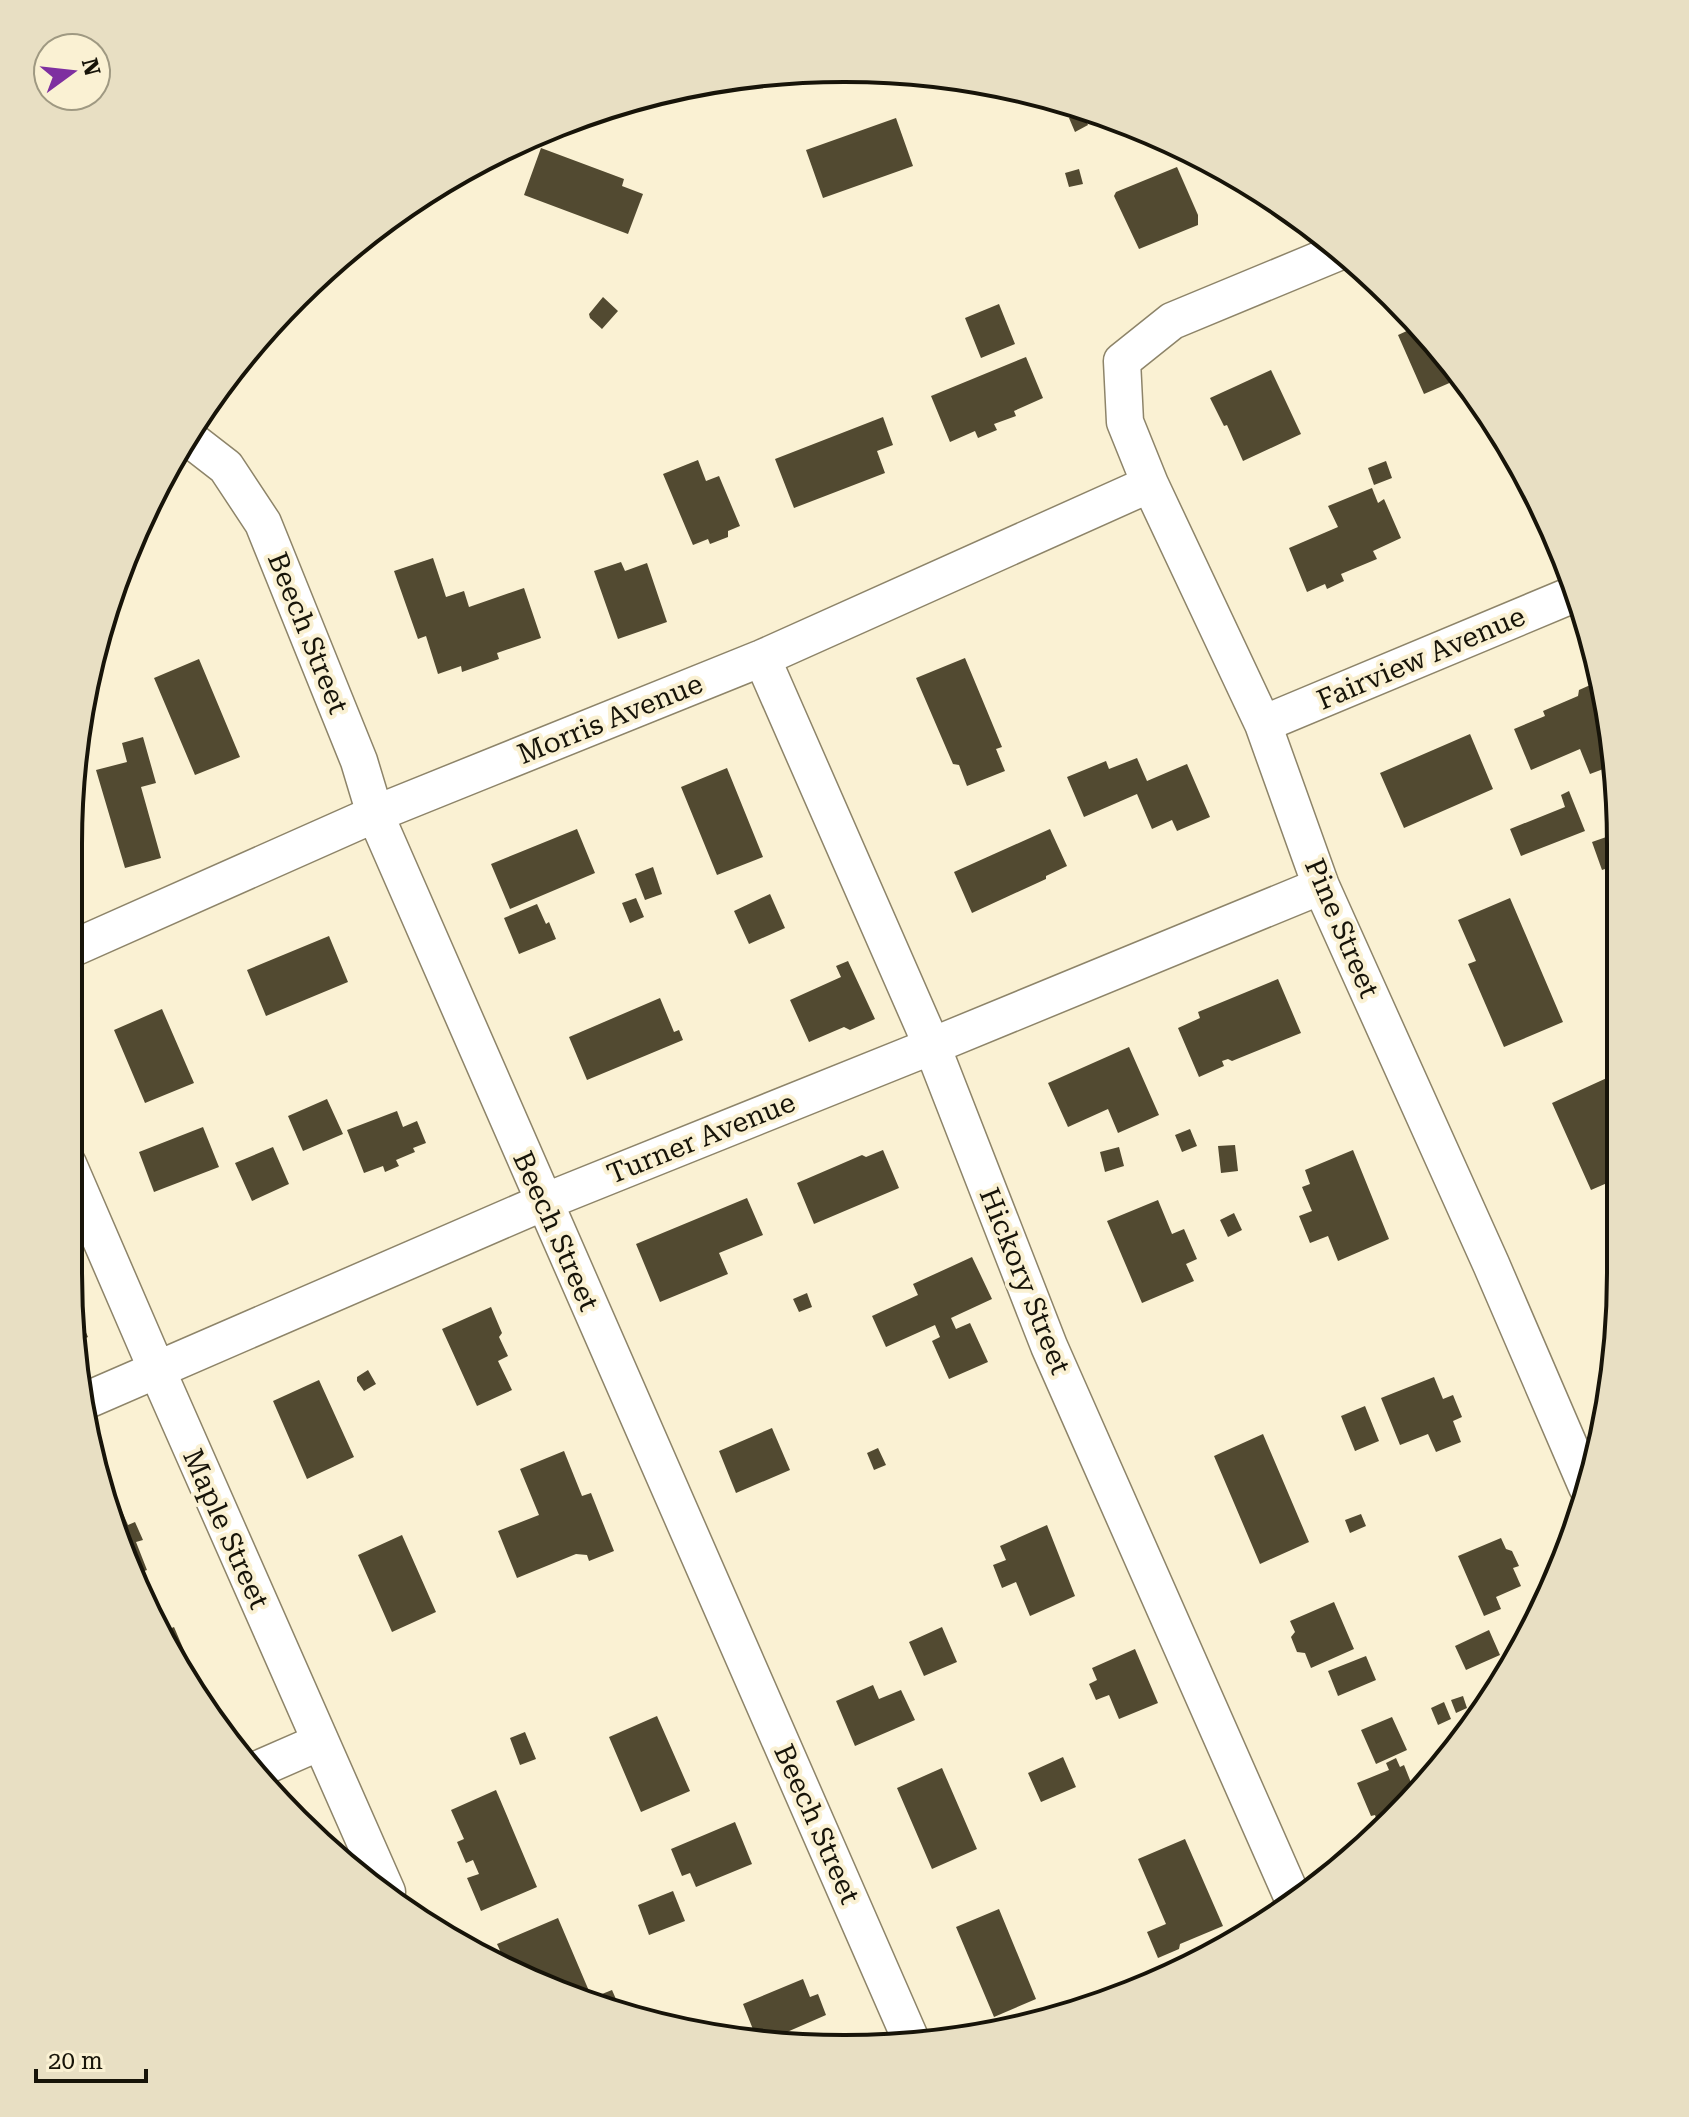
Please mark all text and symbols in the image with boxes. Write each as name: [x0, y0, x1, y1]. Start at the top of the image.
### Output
north arrow: [32, 32, 112, 112]
text: N: [77, 56, 105, 78]
street label: Beech Street: [261, 548, 355, 718]
street label: Fairview Avenue: [1312, 599, 1530, 717]
street label: Morris Avenue: [513, 667, 707, 771]
street label: Pine Street: [1298, 854, 1386, 1002]
street label: Turner Avenue: [602, 1085, 800, 1191]
street label: Beech Street: [506, 1146, 606, 1316]
street label: Hickory Street: [973, 1183, 1077, 1379]
street label: Maple Street: [176, 1444, 276, 1614]
street label: Beech Street: [767, 1739, 867, 1909]
scale bar: [36, 2033, 146, 2083]
text: 20 m: [48, 2047, 103, 2075]

